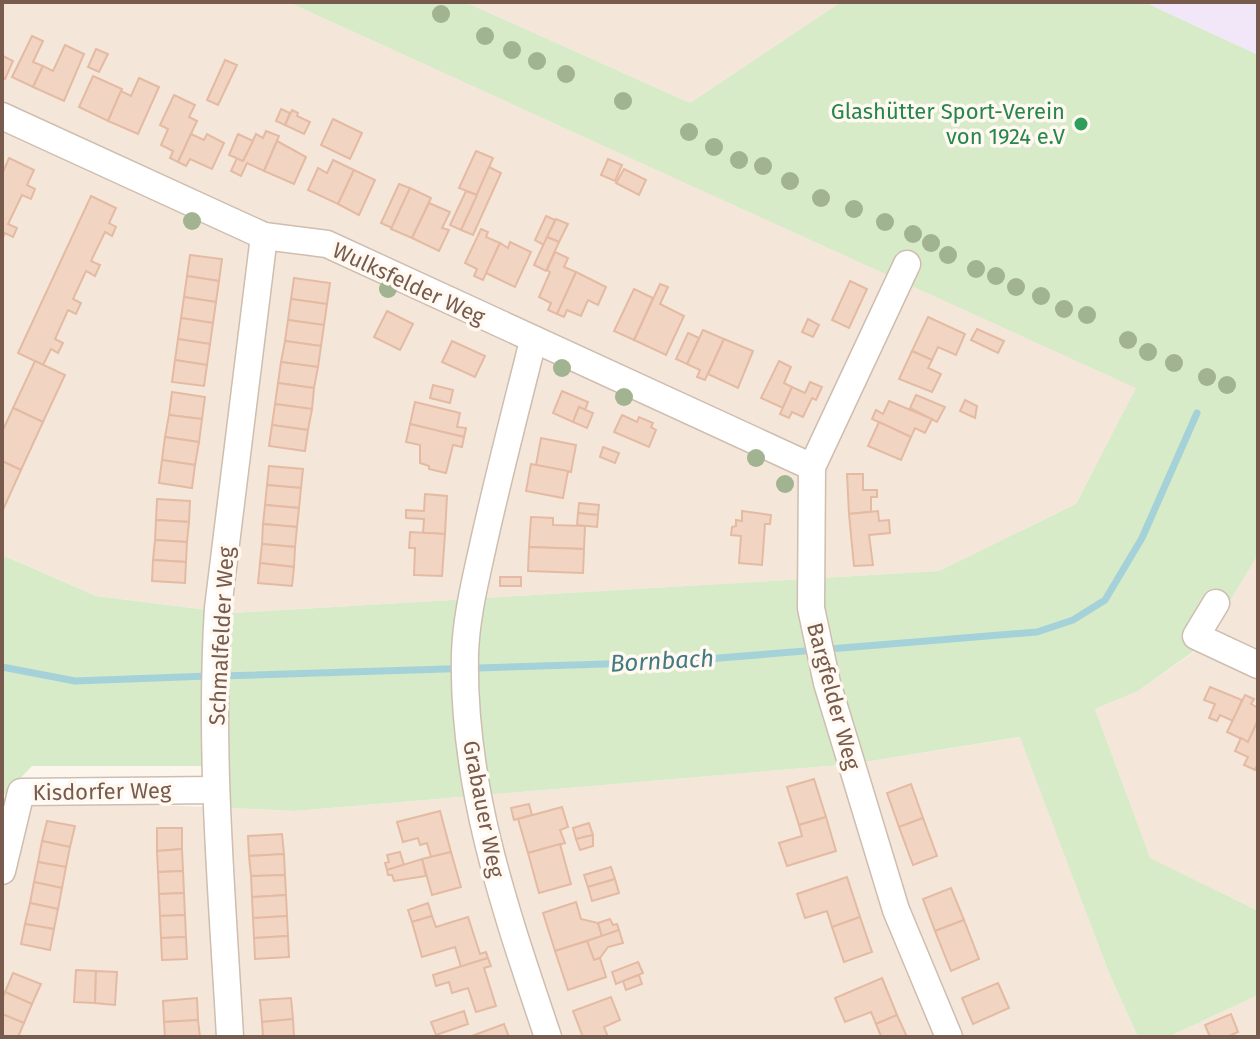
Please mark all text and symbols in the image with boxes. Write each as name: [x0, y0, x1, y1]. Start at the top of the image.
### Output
place label: Glashütter Sport-Verein von 1924 e.V: [831, 98, 1066, 150]
marker: Glashütter Sport-Verein von 1924 e.V: [1072, 115, 1090, 133]
street label: Wulksfelder Weg: [328, 236, 490, 331]
street label: Schmalfelder Weg: [203, 546, 240, 726]
street label: Bargfelder Weg: [801, 620, 866, 773]
water label: Bornbach: [609, 644, 715, 678]
street label: Grabauer Weg: [457, 738, 510, 880]
street label: Kisdorfer Weg: [32, 777, 172, 806]

